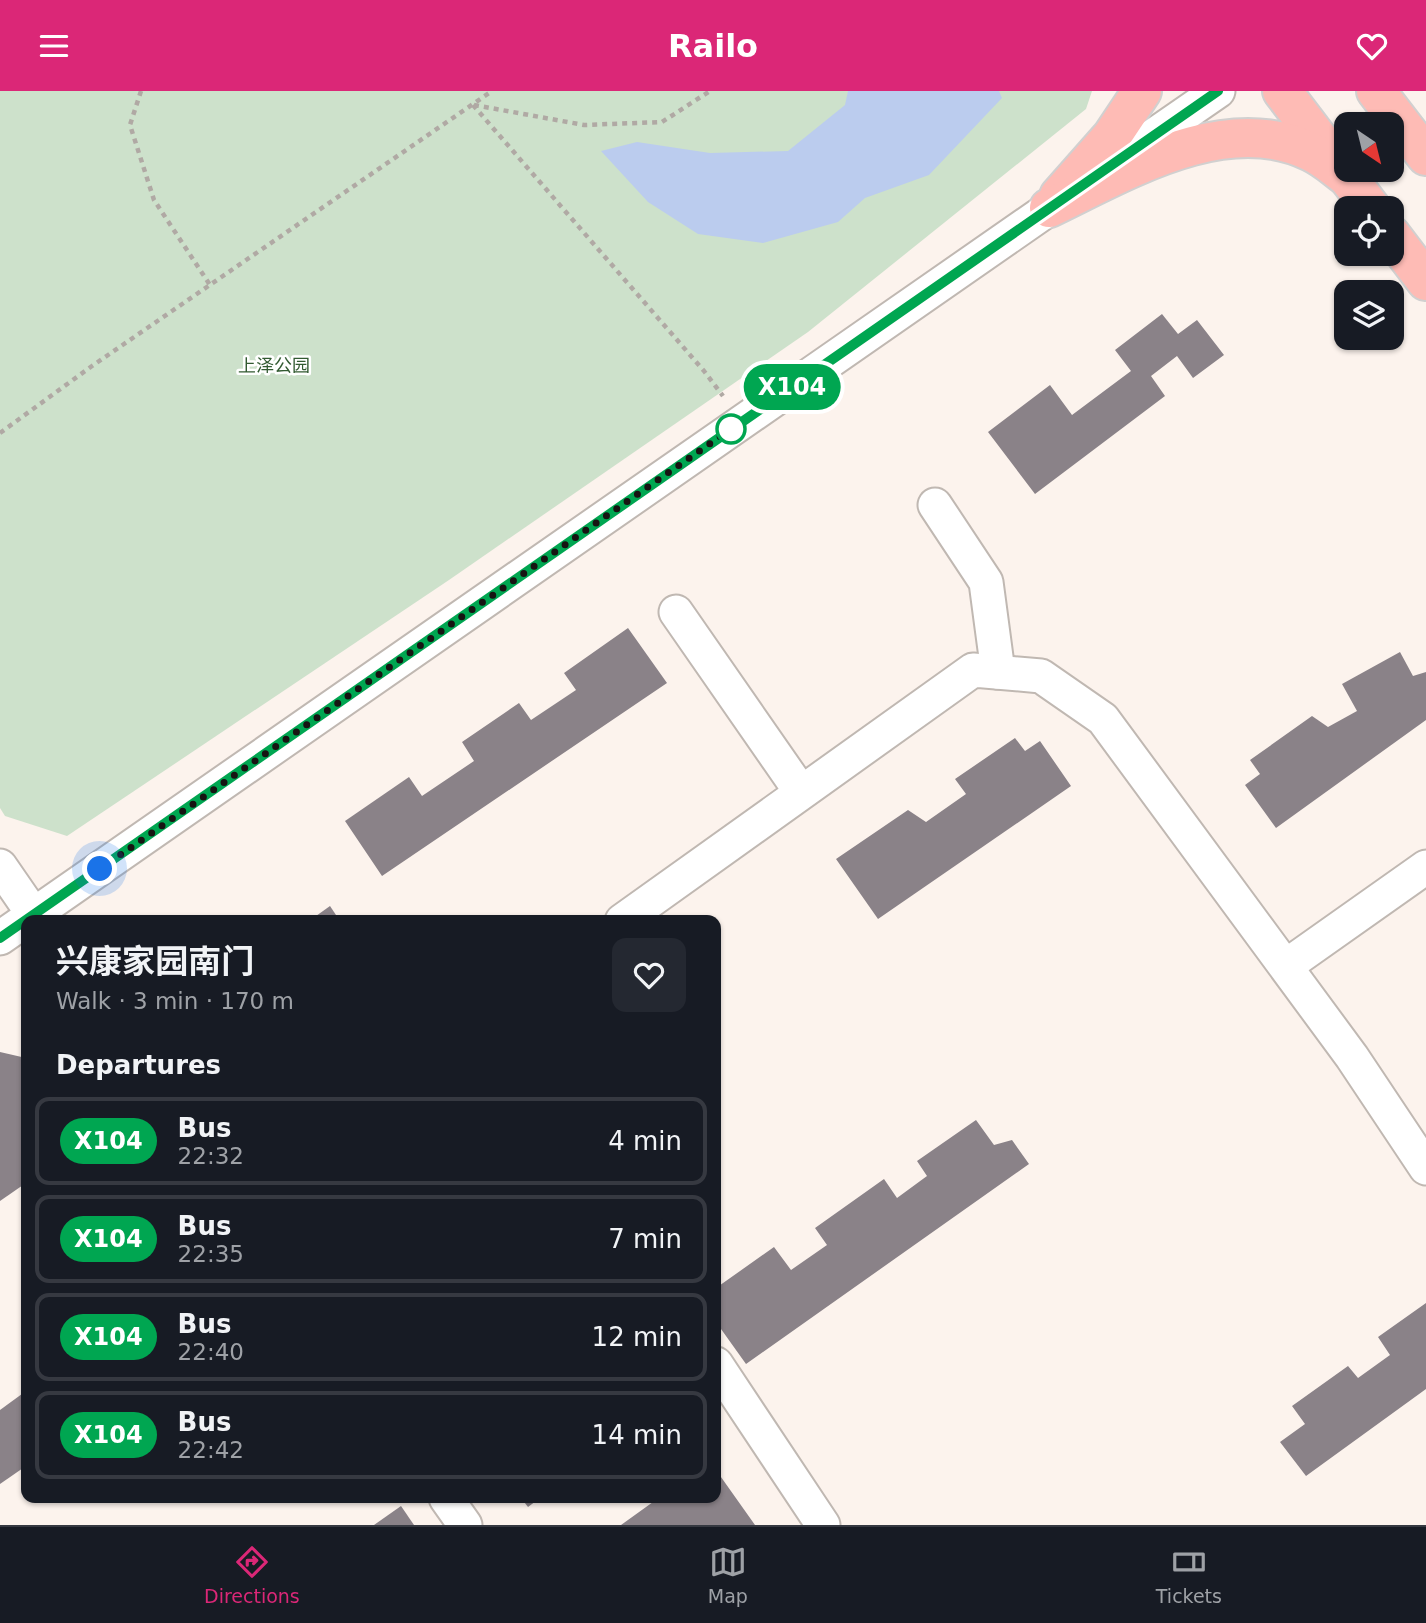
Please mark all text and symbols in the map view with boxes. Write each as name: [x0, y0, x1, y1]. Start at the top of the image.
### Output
icon: menu: [35, 27, 73, 65]
text: Railo: [668, 27, 758, 65]
icon: heart: [1353, 27, 1391, 65]
north arrow: [1334, 112, 1404, 182]
map controls: [1334, 112, 1404, 350]
button: locate: [1334, 196, 1404, 266]
button: layers: [1334, 280, 1404, 350]
park label: 上泽公园: [238, 355, 310, 376]
line badge: X104: [743, 364, 841, 410]
text: X104: [758, 373, 826, 401]
unlabelled marker: [716, 414, 746, 444]
your location: [82, 851, 117, 886]
button: heart: [612, 938, 686, 1012]
text: 兴康家园南门: [56, 942, 254, 981]
text: Walk · 3 min · 170 m: [56, 988, 294, 1014]
text: Departures: [56, 1050, 221, 1080]
text: Bus: [178, 1113, 231, 1143]
text: 4 min: [608, 1126, 682, 1156]
text: X104: [74, 1127, 143, 1155]
text: 22:32: [178, 1143, 244, 1169]
text: Bus: [178, 1211, 231, 1241]
text: 7 min: [608, 1224, 682, 1254]
text: X104: [74, 1225, 143, 1253]
text: 22:35: [178, 1241, 244, 1267]
text: Bus: [178, 1309, 231, 1339]
text: 12 min: [592, 1322, 682, 1352]
text: X104: [74, 1323, 143, 1351]
text: 22:40: [178, 1339, 244, 1365]
text: Bus: [178, 1407, 231, 1437]
text: 14 min: [592, 1420, 682, 1450]
text: X104: [74, 1421, 143, 1449]
text: 22:42: [178, 1437, 244, 1463]
tab: Directions: [204, 1543, 300, 1607]
tab: Map: [708, 1543, 748, 1607]
tab: Tickets: [1156, 1543, 1222, 1607]

